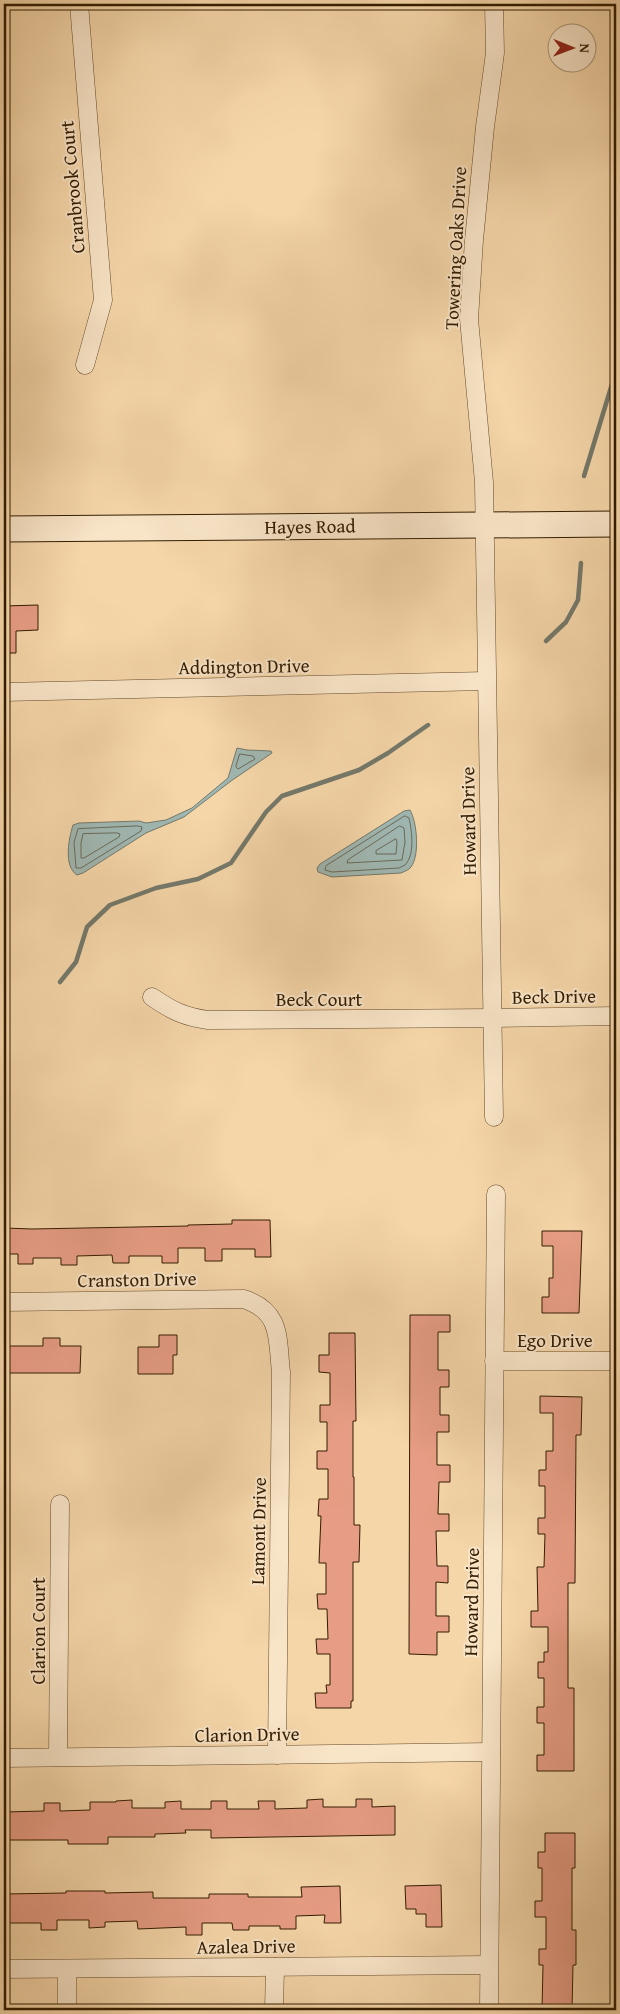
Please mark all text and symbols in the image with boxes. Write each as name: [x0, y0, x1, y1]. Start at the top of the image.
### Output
north arrow: [548, 22, 598, 72]
text: N: [575, 43, 595, 54]
street label: Cranbrook Court: [52, 119, 92, 254]
street label: Towering Oaks Drive: [437, 166, 473, 330]
street label: Hayes Road: [264, 511, 357, 541]
street label: Addington Drive: [178, 651, 310, 681]
street label: Howard Drive: [453, 766, 483, 876]
street label: Beck Drive: [512, 981, 596, 1011]
street label: Beck Court: [276, 985, 363, 1013]
street label: Cranston Drive: [77, 1264, 197, 1294]
street label: Ego Drive: [517, 1326, 593, 1354]
street label: Lamont Drive: [243, 1477, 273, 1585]
street label: Howard Drive: [456, 1547, 486, 1657]
street label: Clarion Court: [24, 1577, 52, 1685]
street label: Clarion Drive: [194, 1719, 300, 1749]
street label: Azalea Drive: [196, 1931, 296, 1961]

